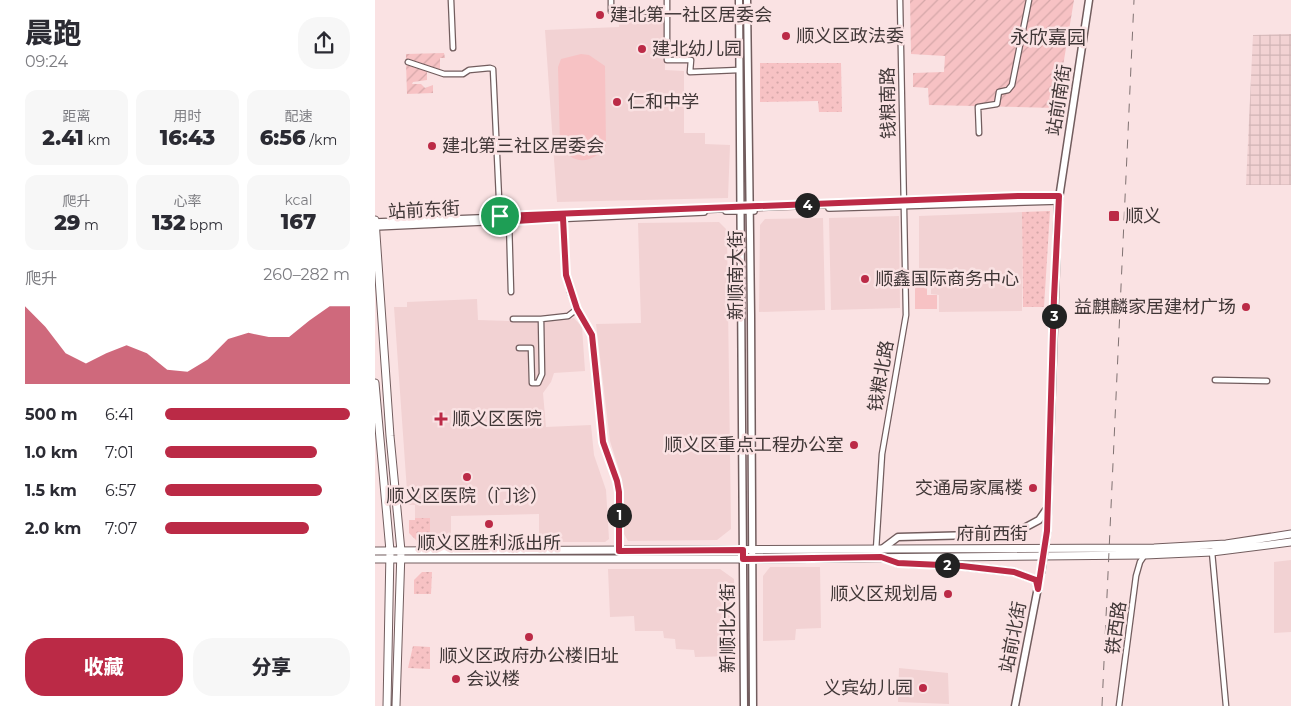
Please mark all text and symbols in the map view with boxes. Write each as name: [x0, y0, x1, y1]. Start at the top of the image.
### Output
place label: 建北第一社区居委会: [610, 4, 772, 26]
marker: 建北第一社区居委会: [594, 9, 606, 21]
text: 晨跑: [25, 16, 81, 50]
button: share: [298, 17, 350, 69]
place label: 顺义区政法委: [796, 25, 904, 47]
district label: 永欣嘉园: [1010, 26, 1086, 49]
marker: 顺义区政法委: [780, 30, 792, 42]
place label: 建北幼儿园: [652, 38, 742, 60]
marker: 建北幼儿园: [636, 43, 648, 55]
text: 09:24: [25, 52, 68, 71]
street label: 站前南街: [1043, 63, 1075, 137]
street label: 钱粮南路: [876, 67, 900, 139]
place label: 仁和中学: [627, 91, 699, 113]
marker: 仁和中学: [611, 96, 623, 108]
text: 距离: [63, 107, 91, 125]
text: 用时: [174, 107, 202, 125]
text: 配速: [285, 107, 313, 125]
text: 2.41: [42, 125, 84, 150]
text: 16:43: [160, 125, 215, 150]
text: 6:56: [260, 125, 306, 150]
text: km: [84, 131, 111, 149]
text: /km: [306, 131, 337, 149]
place label: 建北第三社区居委会: [442, 135, 604, 157]
marker: 建北第三社区居委会: [426, 140, 438, 152]
text: kcal: [285, 191, 312, 209]
text: 爬升: [63, 192, 91, 210]
text: 心率: [174, 192, 202, 210]
pin: 4: [795, 192, 819, 218]
pin: [479, 195, 521, 237]
text: 4: [803, 196, 812, 214]
street label: 站前东街: [387, 197, 461, 223]
icon: arrive: [486, 202, 514, 230]
place label: 顺义: [1125, 205, 1161, 227]
text: 167: [281, 209, 316, 234]
marker: 顺义: [1107, 209, 1121, 223]
text: 29: [54, 210, 80, 235]
text: 132: [152, 210, 186, 235]
text: m: [80, 216, 99, 234]
text: bpm: [186, 216, 223, 234]
street label: 新顺南大街: [725, 230, 747, 320]
text: 260–282 m: [263, 265, 350, 284]
place label: 顺鑫国际商务中心: [875, 268, 1019, 290]
text: 爬升: [25, 269, 57, 288]
marker: 顺鑫国际商务中心: [859, 273, 871, 285]
place label: 益麒麟家居建材广场: [1074, 296, 1236, 318]
marker: 益麒麟家居建材广场: [1240, 301, 1252, 313]
pin: 3: [1041, 304, 1067, 328]
text: 3: [1050, 307, 1059, 325]
street label: 钱粮北路: [864, 339, 898, 413]
text: 500 m: [25, 405, 78, 424]
text: 6:41: [105, 405, 134, 424]
place label: 顺义区医院: [452, 408, 542, 430]
marker: 顺义区医院: [434, 412, 448, 426]
place label: 顺义区重点工程办公室: [664, 434, 844, 456]
marker: 顺义区重点工程办公室: [848, 439, 860, 451]
text: 1.0 km: [25, 443, 78, 462]
text: 7:01: [105, 443, 134, 462]
marker: 顺义区医院（门诊）: [461, 471, 473, 483]
place label: 交通局家属楼: [915, 477, 1023, 499]
text: 1.5 km: [25, 481, 77, 500]
text: 6:57: [105, 481, 136, 500]
marker: 交通局家属楼: [1027, 482, 1039, 494]
place label: 顺义区医院（门诊）: [386, 485, 548, 507]
pin: 1: [607, 502, 631, 528]
text: 1: [617, 506, 622, 524]
marker: 顺义区胜利派出所: [483, 518, 495, 530]
text: 2.0 km: [25, 519, 81, 538]
text: 7:07: [105, 519, 137, 538]
street label: 府前西街: [956, 523, 1028, 545]
place label: 顺义区胜利派出所: [417, 532, 561, 554]
pin: 2: [935, 552, 959, 578]
text: 2: [943, 556, 952, 574]
street label: 新顺北大街: [717, 583, 739, 673]
place label: 顺义区规划局: [830, 583, 938, 605]
marker: 顺义区规划局: [942, 588, 954, 600]
street label: 站前北街: [995, 600, 1031, 674]
street label: 铁西路: [1101, 600, 1131, 656]
marker: 顺义区政府办公楼旧址: [523, 631, 535, 643]
button: 收藏: [25, 638, 183, 696]
button: 分享: [193, 638, 350, 696]
place label: 顺义区政府办公楼旧址: [439, 645, 619, 667]
place label: 会议楼: [466, 668, 520, 690]
marker: 会议楼: [450, 673, 462, 685]
place label: 义宾幼儿园: [823, 677, 913, 699]
marker: 义宾幼儿园: [917, 682, 929, 694]

